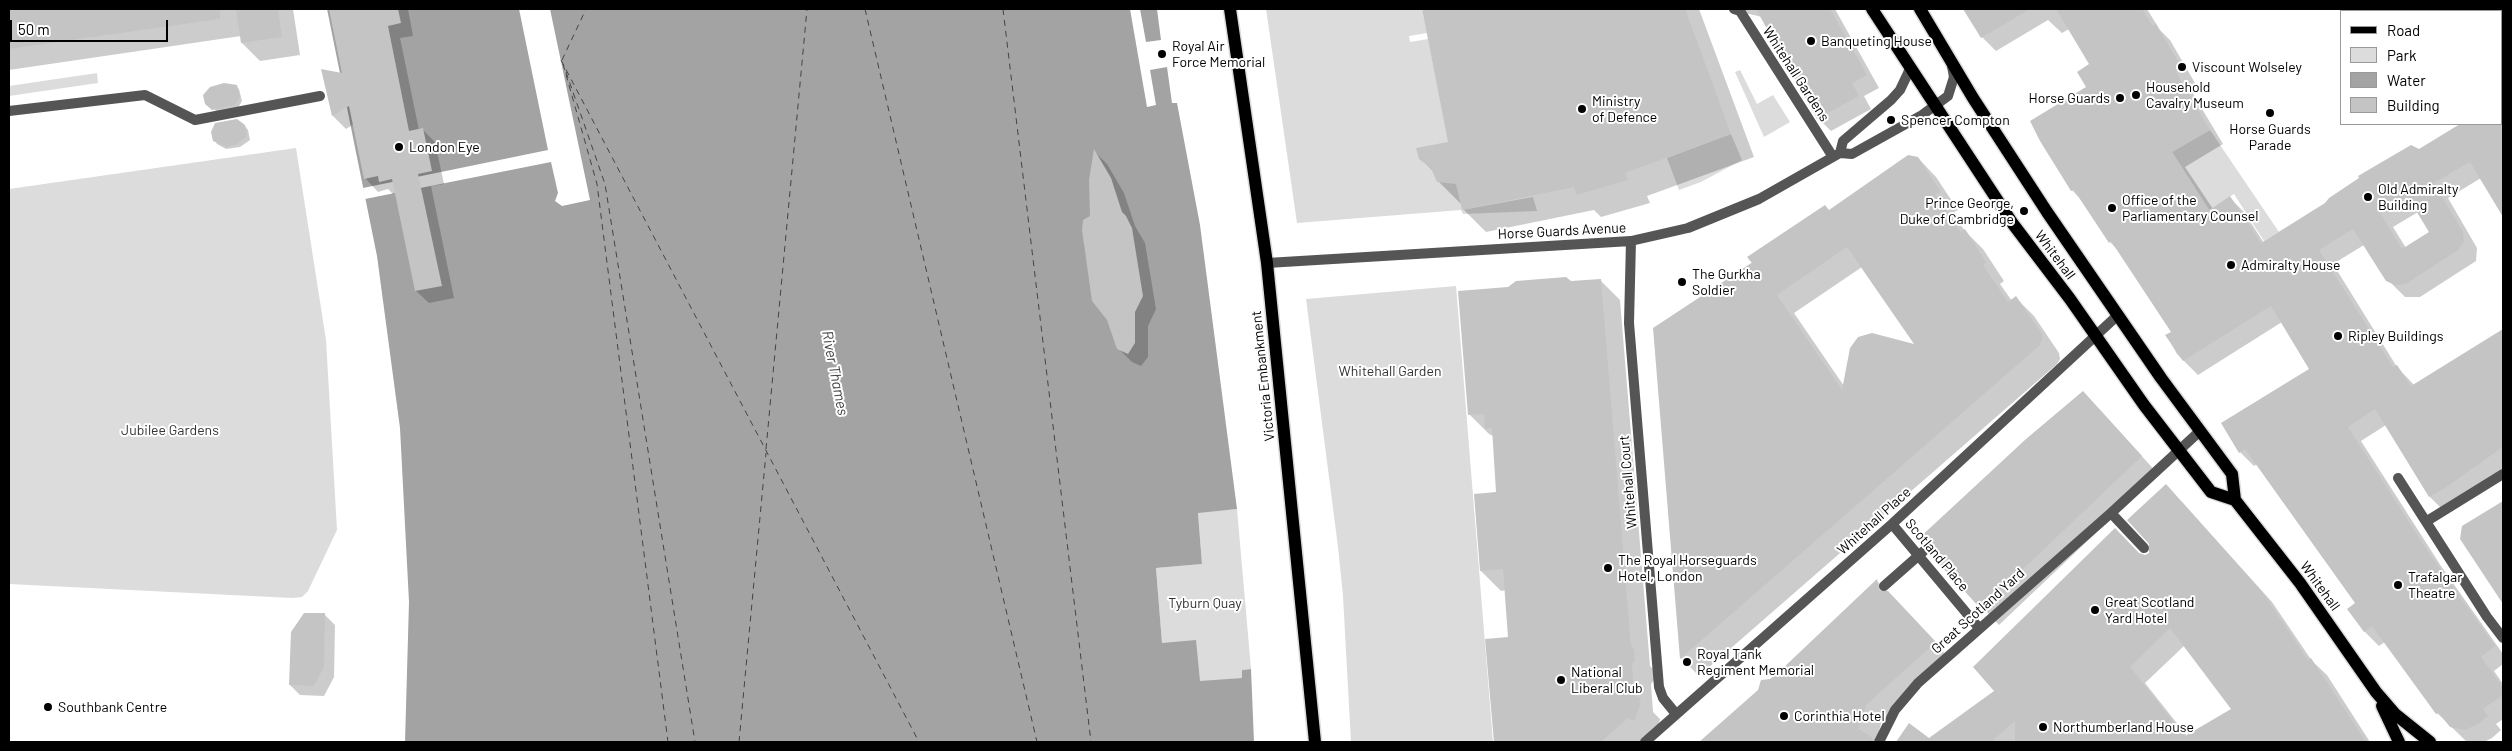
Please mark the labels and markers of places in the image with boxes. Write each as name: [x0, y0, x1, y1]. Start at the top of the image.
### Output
place label: Banqueting House: [1821, 33, 1932, 49]
marker: Banqueting House: [1805, 35, 1817, 47]
place label: Royal Air Force Memorial: [1172, 38, 1265, 70]
marker: Royal Air Force Memorial: [1156, 48, 1168, 60]
place label: Viscount Wolseley: [2192, 59, 2302, 75]
marker: Viscount Wolseley: [2176, 61, 2188, 73]
place label: Household Cavalry Museum: [2146, 79, 2244, 111]
marker: Household Cavalry Museum: [2130, 89, 2142, 101]
place label: Horse Guards: [2029, 90, 2110, 106]
marker: Horse Guards: [2114, 92, 2126, 104]
place label: Ministry of Defence: [1592, 93, 1657, 125]
marker: Ministry of Defence: [1576, 103, 1588, 115]
marker: Horse Guards Parade: [2264, 107, 2276, 119]
place label: Spencer Compton: [1901, 112, 2010, 128]
marker: Spencer Compton: [1885, 114, 1897, 126]
place label: Horse Guards Parade: [2229, 121, 2311, 154]
place label: London Eye: [409, 139, 480, 155]
marker: London Eye: [393, 141, 405, 153]
place label: Old Admiralty Building: [2378, 181, 2458, 213]
marker: Old Admiralty Building: [2362, 191, 2374, 203]
place label: Office of the Parliamentary Counsel: [2122, 192, 2258, 224]
place label: Prince George, Duke of Cambridge: [1900, 195, 2014, 228]
marker: Office of the Parliamentary Counsel: [2106, 202, 2118, 214]
marker: Prince George, Duke of Cambridge: [2018, 205, 2030, 217]
place label: Admiralty House: [2241, 257, 2340, 273]
marker: Admiralty House: [2225, 259, 2237, 271]
place label: The Gurkha Soldier: [1692, 266, 1761, 298]
marker: The Gurkha Soldier: [1676, 276, 1688, 288]
place label: Ripley Buildings: [2348, 328, 2443, 344]
marker: Ripley Buildings: [2332, 330, 2344, 342]
place label: The Royal Horseguards Hotel, London: [1618, 552, 1757, 584]
marker: The Royal Horseguards Hotel, London: [1602, 562, 1614, 574]
place label: Trafalgar Theatre: [2408, 569, 2462, 602]
marker: Trafalgar Theatre: [2392, 579, 2404, 591]
place label: Great Scotland Yard Hotel: [2105, 594, 2195, 626]
marker: Great Scotland Yard Hotel: [2089, 604, 2101, 616]
place label: Royal Tank Regiment Memorial: [1697, 646, 1814, 679]
marker: Royal Tank Regiment Memorial: [1681, 656, 1693, 668]
place label: National Liberal Club: [1571, 664, 1643, 696]
marker: National Liberal Club: [1555, 674, 1567, 686]
place label: Southbank Centre: [58, 699, 167, 715]
marker: Southbank Centre: [42, 701, 54, 713]
place label: Corinthia Hotel: [1794, 708, 1885, 724]
marker: Corinthia Hotel: [1778, 710, 1790, 722]
place label: Northumberland House: [2053, 719, 2194, 735]
marker: Northumberland House: [2037, 721, 2049, 733]

